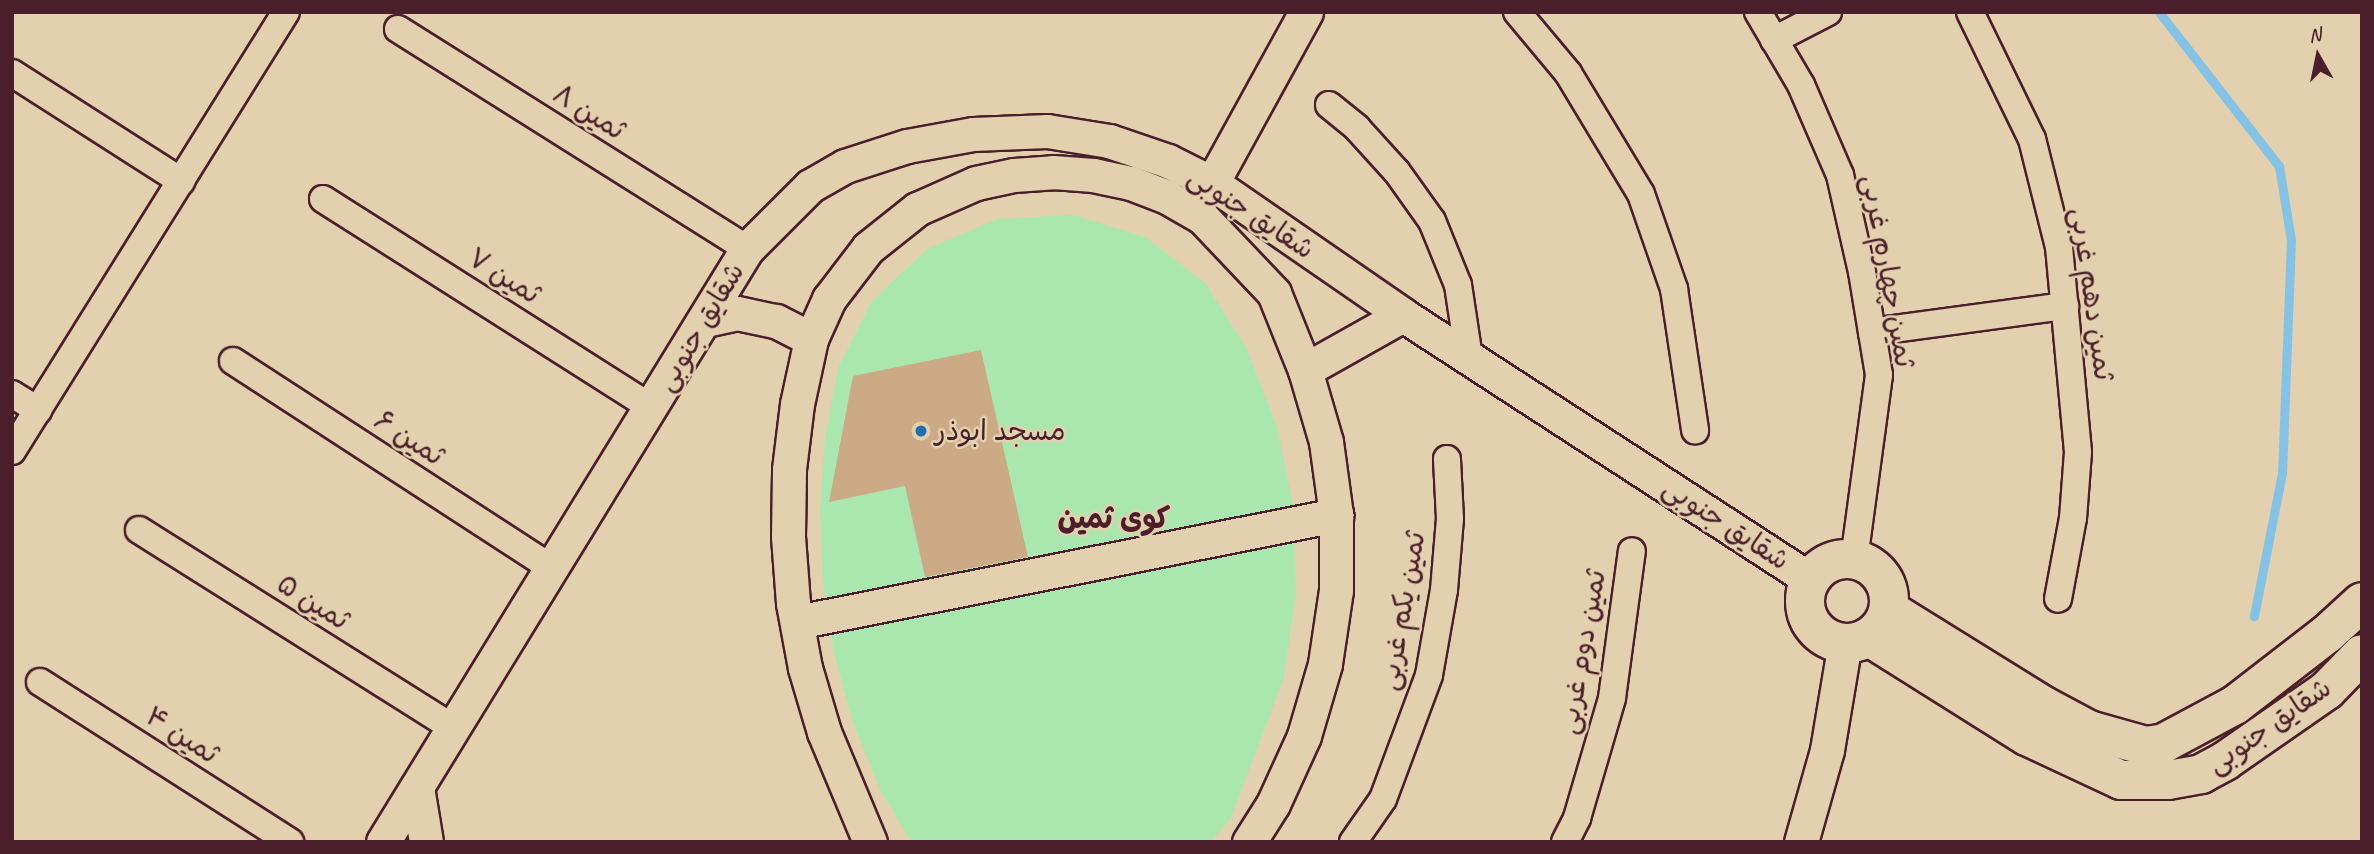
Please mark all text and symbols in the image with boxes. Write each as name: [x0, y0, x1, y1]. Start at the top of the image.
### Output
north arrow: [2283, 21, 2353, 91]
text: N: [2307, 22, 2322, 48]
street label: ثمین ۸: [547, 77, 631, 147]
street label: شقایق جنوبی: [1181, 160, 1321, 266]
street label: ثمین چهارم غربی: [1855, 172, 1921, 370]
street label: ثمین دهم غربی: [2063, 205, 2121, 383]
street label: ثمین ۷: [462, 241, 546, 311]
street label: شقایق جنوبی: [648, 257, 752, 397]
street label: ثمین ۶: [368, 403, 450, 473]
place label: مسجد ابوذر: [935, 414, 1066, 448]
marker: مسجد ابوذر: [913, 423, 929, 439]
street label: شقایق جنوبی: [1656, 471, 1796, 577]
district label: کوی ثمین: [1058, 500, 1170, 536]
street label: ثمین یکم غربی: [1371, 529, 1433, 693]
street label: ثمین ۵: [271, 567, 355, 637]
street label: ثمین دوم غربی: [1551, 567, 1613, 737]
street label: شقایق جنوبی: [2200, 671, 2338, 781]
street label: ثمین ۴: [139, 699, 225, 771]

